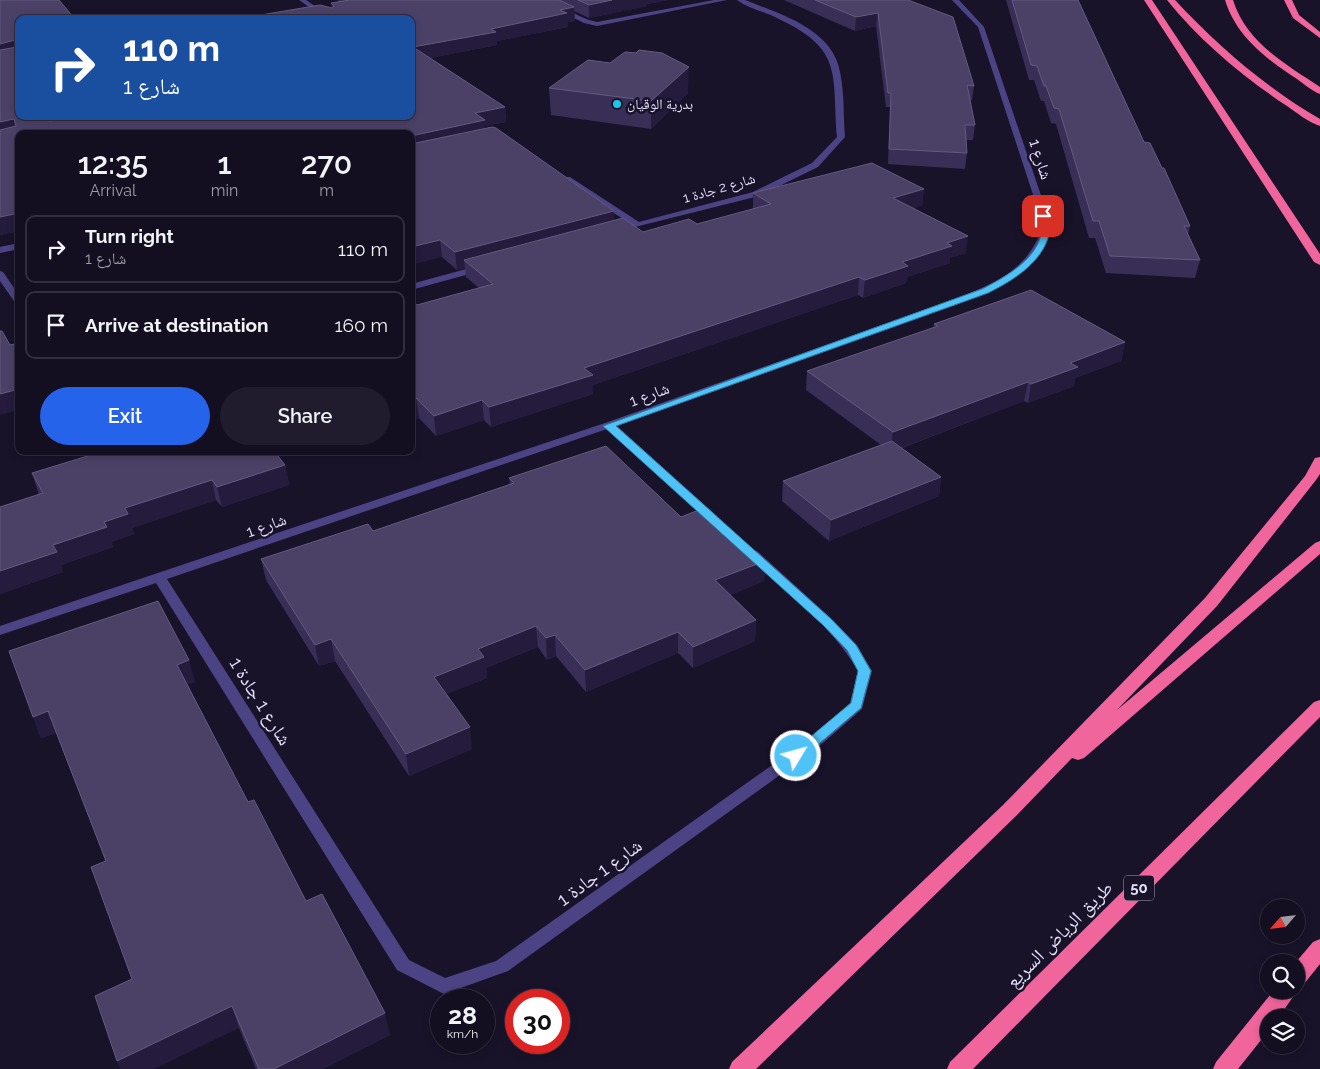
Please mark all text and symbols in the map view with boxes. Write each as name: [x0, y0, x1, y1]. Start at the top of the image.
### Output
text: 110 m: [123, 28, 220, 69]
icon: right: [40, 35, 105, 100]
text: شارع 1: [123, 73, 180, 99]
place label: بدرية الوقيان: [627, 96, 693, 113]
marker: بدرية الوقيان: [611, 98, 623, 110]
street label: شارع 1: [1024, 137, 1056, 182]
text: 12:35: [78, 146, 148, 181]
text: 1: [217, 146, 232, 181]
text: 270: [301, 146, 352, 181]
street label: شارع 2 جادة 1: [681, 170, 758, 208]
text: Arrival: [89, 181, 136, 200]
text: min: [211, 181, 238, 200]
text: m: [319, 181, 334, 200]
pin: [1022, 195, 1064, 237]
icon: arrive: [1029, 202, 1057, 230]
text: Turn right: [85, 225, 174, 247]
icon: right: [42, 235, 70, 263]
text: 110 m: [338, 238, 388, 260]
text: شارع 1: [85, 249, 126, 268]
icon: arrive: [42, 311, 70, 339]
text: Arrive at destination: [85, 314, 269, 336]
text: 160 m: [334, 314, 388, 336]
street label: شارع 1: [626, 378, 672, 411]
button: Exit: [40, 387, 210, 445]
button: Share: [220, 387, 390, 445]
street label: شارع 1: [244, 510, 289, 542]
street label: شارع 1 جادة 1: [224, 653, 297, 750]
position arrow: [769, 729, 821, 781]
street label: شارع 1 جادة 1: [552, 834, 646, 911]
street label: طريق الرياض السريع: [1001, 876, 1118, 993]
road number: 50: [1124, 876, 1154, 900]
north arrow: [1260, 899, 1305, 944]
map controls: [1260, 899, 1305, 1054]
button: search: [1260, 954, 1305, 999]
speed limit sign: 30: [505, 989, 570, 1054]
text: 28: [448, 1000, 477, 1030]
button: layers: [1260, 1009, 1305, 1054]
text: km/h: [447, 1027, 478, 1041]

